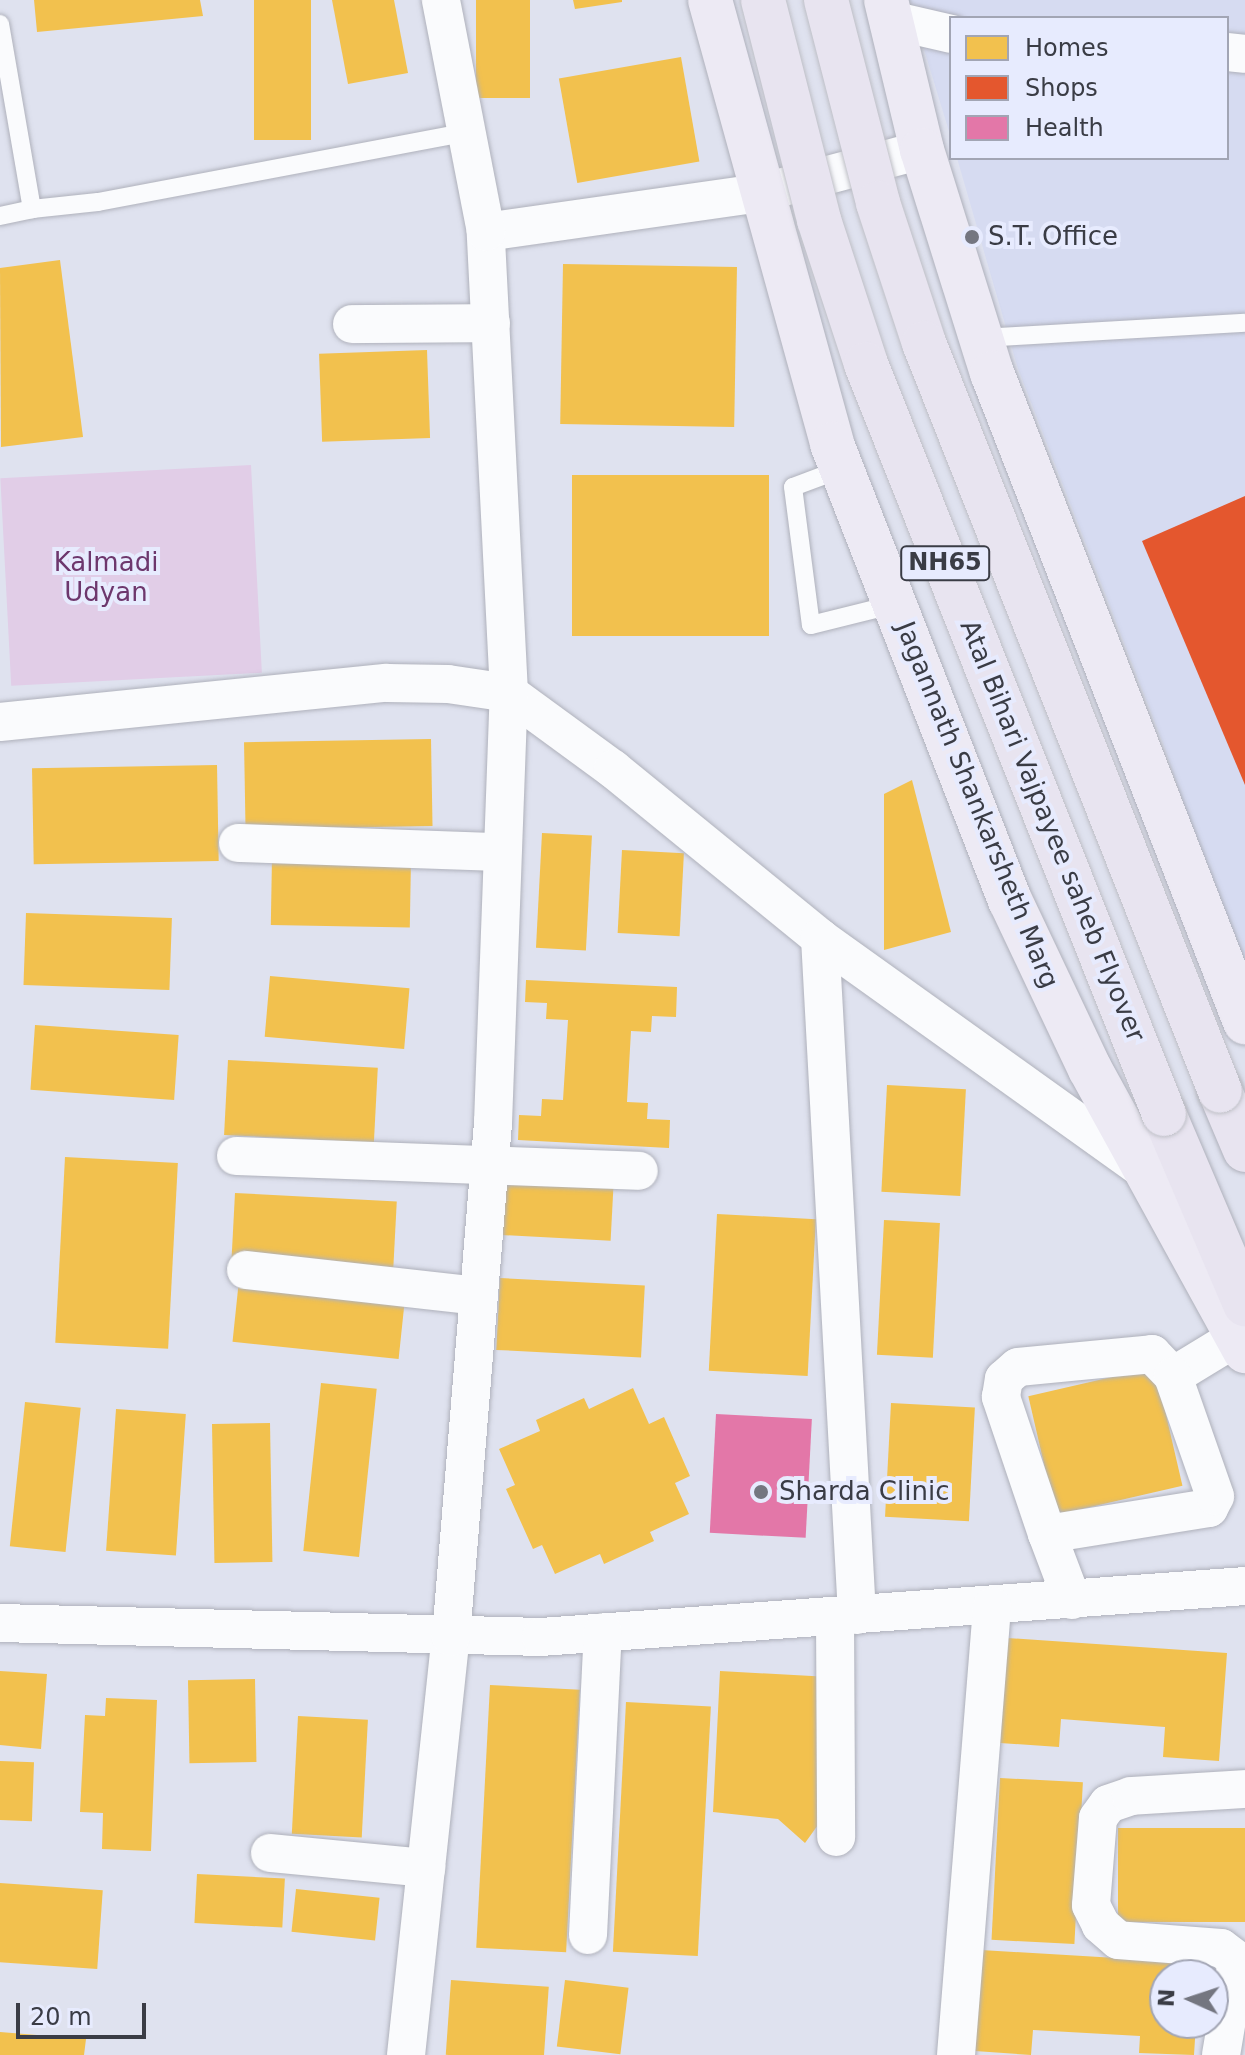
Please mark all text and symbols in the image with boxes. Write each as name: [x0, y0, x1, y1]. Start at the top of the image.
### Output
legend: [949, 16, 1229, 160]
text: Homes: [1025, 34, 1108, 62]
text: Shops: [1025, 74, 1098, 102]
text: Health: [1025, 114, 1104, 142]
place label: S.T. Office: [988, 221, 1118, 253]
marker: S.T. Office: [963, 228, 981, 246]
road number: NH65: [899, 543, 991, 583]
park label: Kalmadi Udyan: [54, 547, 158, 608]
street label: Atal Bihari Vajpayee saheb Flyover: [953, 616, 1151, 1046]
street label: Jagannath Shankarsheth Marg: [889, 617, 1065, 993]
place label: Sharda Clinic: [779, 1476, 949, 1508]
marker: Sharda Clinic: [750, 1481, 772, 1503]
north arrow: [1149, 1959, 1229, 2039]
scale bar: [20, 1987, 150, 2037]
text: N: [1154, 1988, 1179, 2008]
text: 20 m: [30, 2003, 92, 2031]

